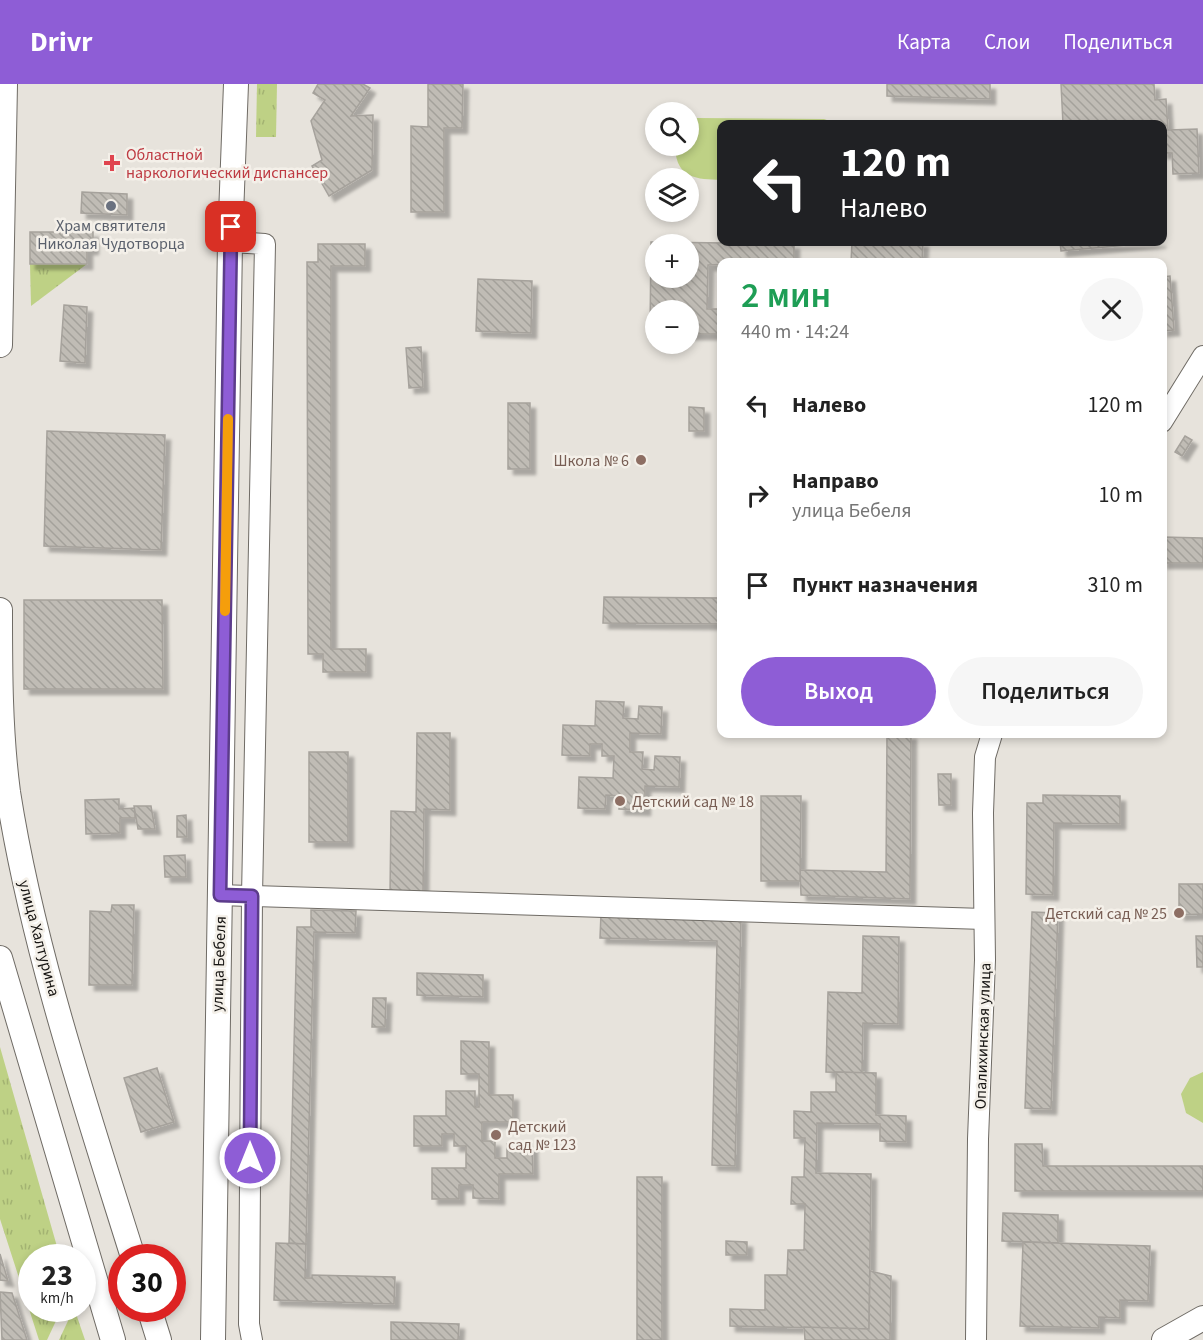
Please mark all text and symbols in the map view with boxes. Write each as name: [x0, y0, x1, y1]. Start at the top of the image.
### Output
text: Drivr: [30, 22, 92, 62]
text: Карта: [897, 27, 951, 57]
text: Слои: [984, 27, 1030, 57]
text: Поделиться: [1063, 27, 1173, 57]
map controls: [645, 102, 699, 354]
button: search: [645, 102, 699, 156]
text: 120 m: [840, 133, 951, 193]
place label: Областной наркологический диспансер: [126, 144, 328, 184]
icon: left: [741, 144, 819, 222]
marker: Областной наркологический диспансер: [103, 154, 121, 172]
button: layers: [645, 168, 699, 222]
text: Налево: [840, 189, 927, 228]
marker: Храм святителя Николая Чудотворца: [104, 199, 118, 213]
pin: [205, 201, 256, 252]
icon: arrive: [214, 210, 247, 243]
place label: Храм святителя Николая Чудотворца: [37, 215, 185, 255]
button: +: [645, 234, 699, 288]
text: 2 мин: [741, 270, 831, 321]
button: close: [1080, 278, 1143, 341]
button: −: [645, 300, 699, 354]
text: 440 m · 14:24: [741, 318, 849, 346]
icon: left: [741, 389, 774, 422]
text: Налево: [792, 389, 866, 421]
text: 120 m: [1088, 389, 1143, 421]
place label: Школа № 6: [553, 450, 629, 472]
marker: Школа № 6: [634, 453, 648, 467]
text: Направо: [792, 465, 879, 497]
icon: right: [741, 479, 774, 512]
text: 10 m: [1098, 479, 1143, 511]
text: улица Бебеля: [792, 497, 912, 525]
icon: arrive: [741, 569, 774, 602]
text: Пункт назначения: [792, 569, 978, 601]
text: 310 m: [1088, 569, 1143, 601]
button: Выход: [741, 657, 936, 726]
button: Поделиться: [948, 657, 1143, 726]
place label: Детский сад № 18: [632, 791, 754, 813]
marker: Детский сад № 18: [613, 794, 627, 808]
street label: улица Халтурина: [13, 878, 65, 999]
place label: Детский сад № 25: [1045, 903, 1167, 925]
marker: Детский сад № 25: [1172, 906, 1186, 920]
street label: улица Бебеля: [206, 916, 232, 1012]
street label: Опалихинская улица: [969, 962, 997, 1110]
place label: Детский сад № 123: [508, 1116, 576, 1156]
position arrow: [218, 1126, 282, 1190]
marker: Детский сад № 123: [489, 1128, 503, 1142]
speed limit sign: 30: [108, 1244, 186, 1322]
text: 23: [41, 1254, 73, 1297]
text: km/h: [40, 1288, 74, 1309]

